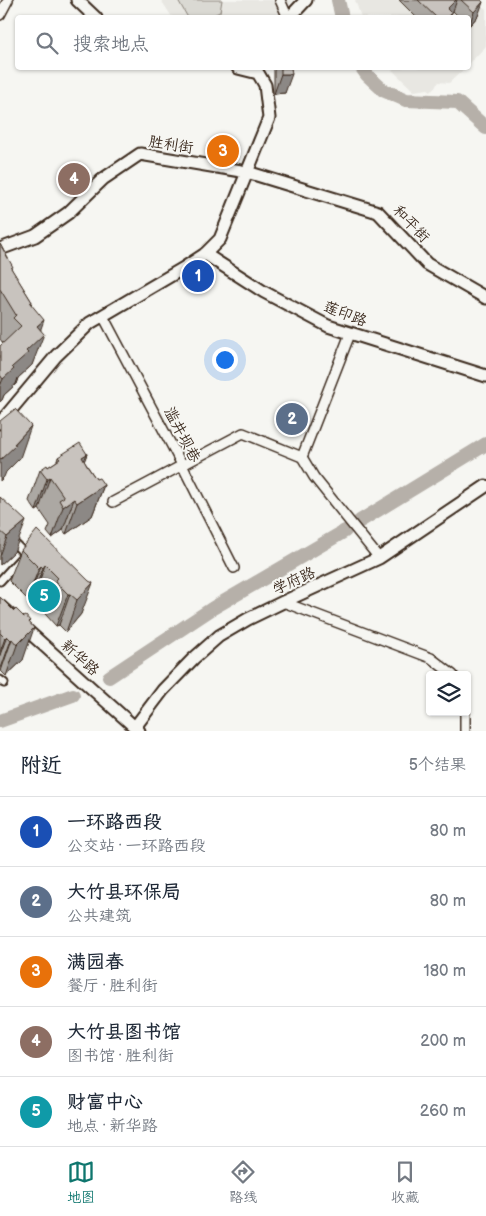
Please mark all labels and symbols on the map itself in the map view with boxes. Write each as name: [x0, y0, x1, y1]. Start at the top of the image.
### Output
street label: 胜利街: [147, 132, 195, 158]
pin: 3: [207, 132, 239, 170]
pin: 4: [58, 160, 90, 198]
street label: 和平街: [389, 201, 433, 247]
pin: 1: [182, 257, 214, 295]
street label: 莲印路: [321, 297, 369, 331]
your location: [212, 347, 238, 373]
pin: 2: [276, 400, 308, 438]
street label: 滥井坝巷: [160, 404, 204, 466]
street label: 学府路: [270, 563, 318, 599]
pin: 5: [28, 577, 60, 615]
street label: 新华路: [57, 636, 103, 680]

